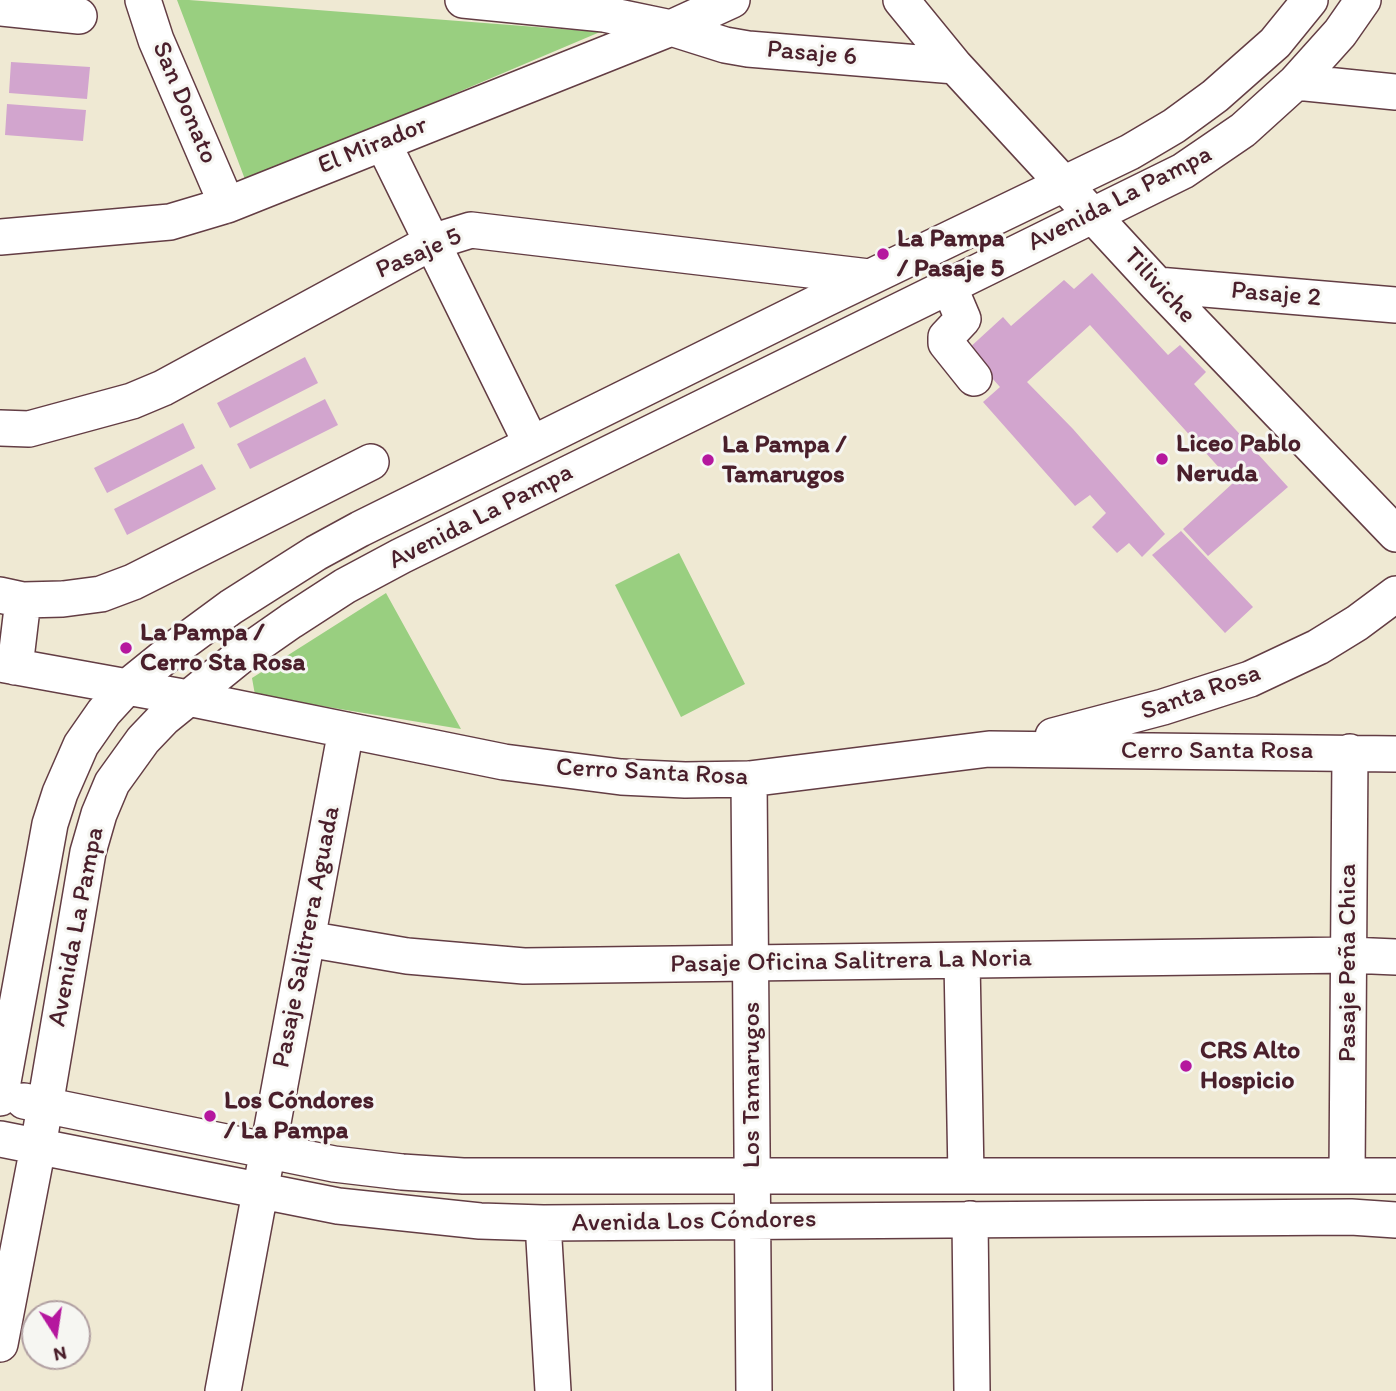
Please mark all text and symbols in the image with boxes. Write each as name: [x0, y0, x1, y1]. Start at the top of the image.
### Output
street label: Pasaje 6: [766, 35, 858, 73]
street label: San Donato: [144, 37, 224, 169]
street label: El Mirador: [314, 110, 432, 182]
street label: Avenida La Pampa: [1023, 139, 1217, 259]
street label: Pasaje 5: [371, 221, 467, 287]
place label: La Pampa / Pasaje 5: [897, 223, 1005, 284]
street label: Tiliviche: [1116, 242, 1202, 330]
marker: La Pampa / Pasaje 5: [875, 246, 891, 262]
street label: Pasaje 2: [1230, 276, 1322, 314]
place label: Liceo Pablo Neruda: [1176, 428, 1301, 490]
place label: La Pampa / Tamarugos: [722, 429, 846, 490]
marker: Liceo Pablo Neruda: [1154, 451, 1170, 467]
marker: La Pampa / Tamarugos: [700, 452, 716, 468]
street label: Avenida La Pampa: [384, 457, 578, 577]
place label: La Pampa / Cerro Sta Rosa: [140, 617, 305, 678]
marker: La Pampa / Cerro Sta Rosa: [118, 640, 134, 656]
street label: Santa Rosa: [1137, 658, 1265, 728]
street label: Cerro Santa Rosa: [1121, 735, 1313, 767]
street label: Cerro Santa Rosa: [555, 752, 749, 794]
street label: Pasaje Salitrera Aguada: [266, 804, 348, 1070]
street label: Avenida La Pampa: [42, 825, 112, 1029]
street label: Pasaje Peña Chica: [1332, 864, 1364, 1062]
street label: Pasaje Oficina Salitrera La Noria: [670, 943, 1032, 981]
street label: Los Tamarugos: [736, 1002, 768, 1168]
place label: CRS Alto Hospicio: [1200, 1035, 1300, 1096]
marker: CRS Alto Hospicio: [1178, 1058, 1194, 1074]
place label: Los Cóndores / La Pampa: [224, 1085, 374, 1146]
marker: Los Cóndores / La Pampa: [202, 1108, 218, 1124]
street label: Avenida Los Cóndores: [571, 1204, 817, 1240]
north arrow: [21, 1300, 91, 1370]
text: N: [51, 1341, 69, 1367]

